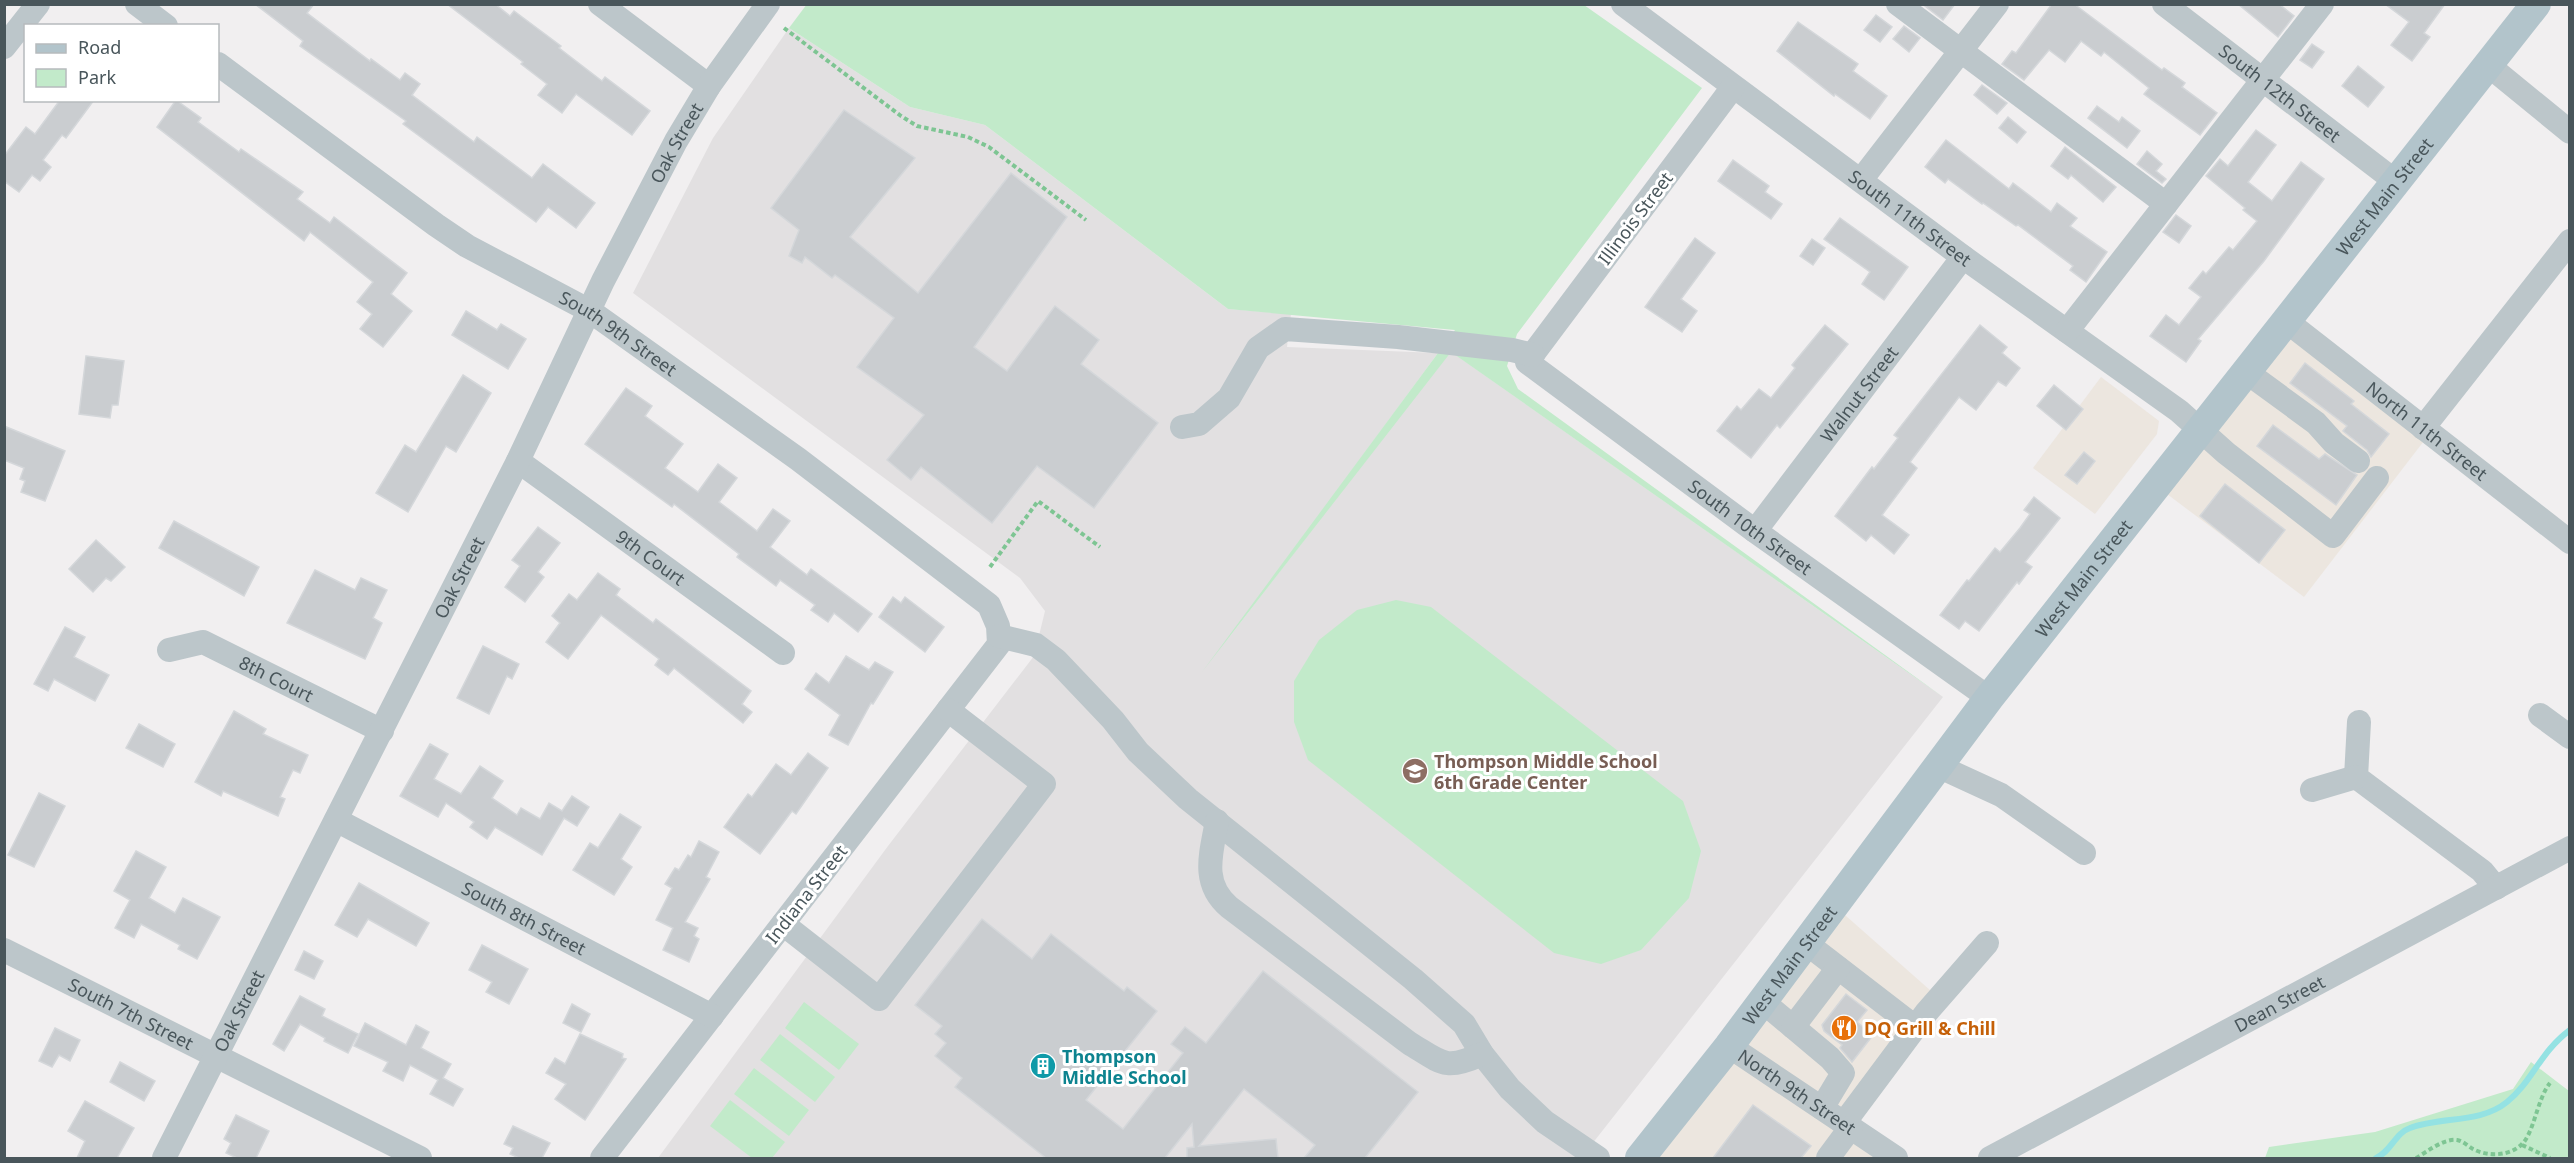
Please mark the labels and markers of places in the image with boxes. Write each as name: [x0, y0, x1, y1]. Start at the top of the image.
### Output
place label: Thompson Middle School 6th Grade Center: [1434, 749, 1658, 794]
school or university icon: Thompson Middle School 6th Grade Center: [1400, 756, 1430, 786]
restaurant icon: DQ Grill & Chill: [1829, 1013, 1859, 1043]
place label: DQ Grill & Chill: [1864, 1016, 1996, 1040]
place label: Thompson Middle School: [1062, 1044, 1187, 1089]
building icon: Thompson Middle School: [1028, 1051, 1058, 1081]

